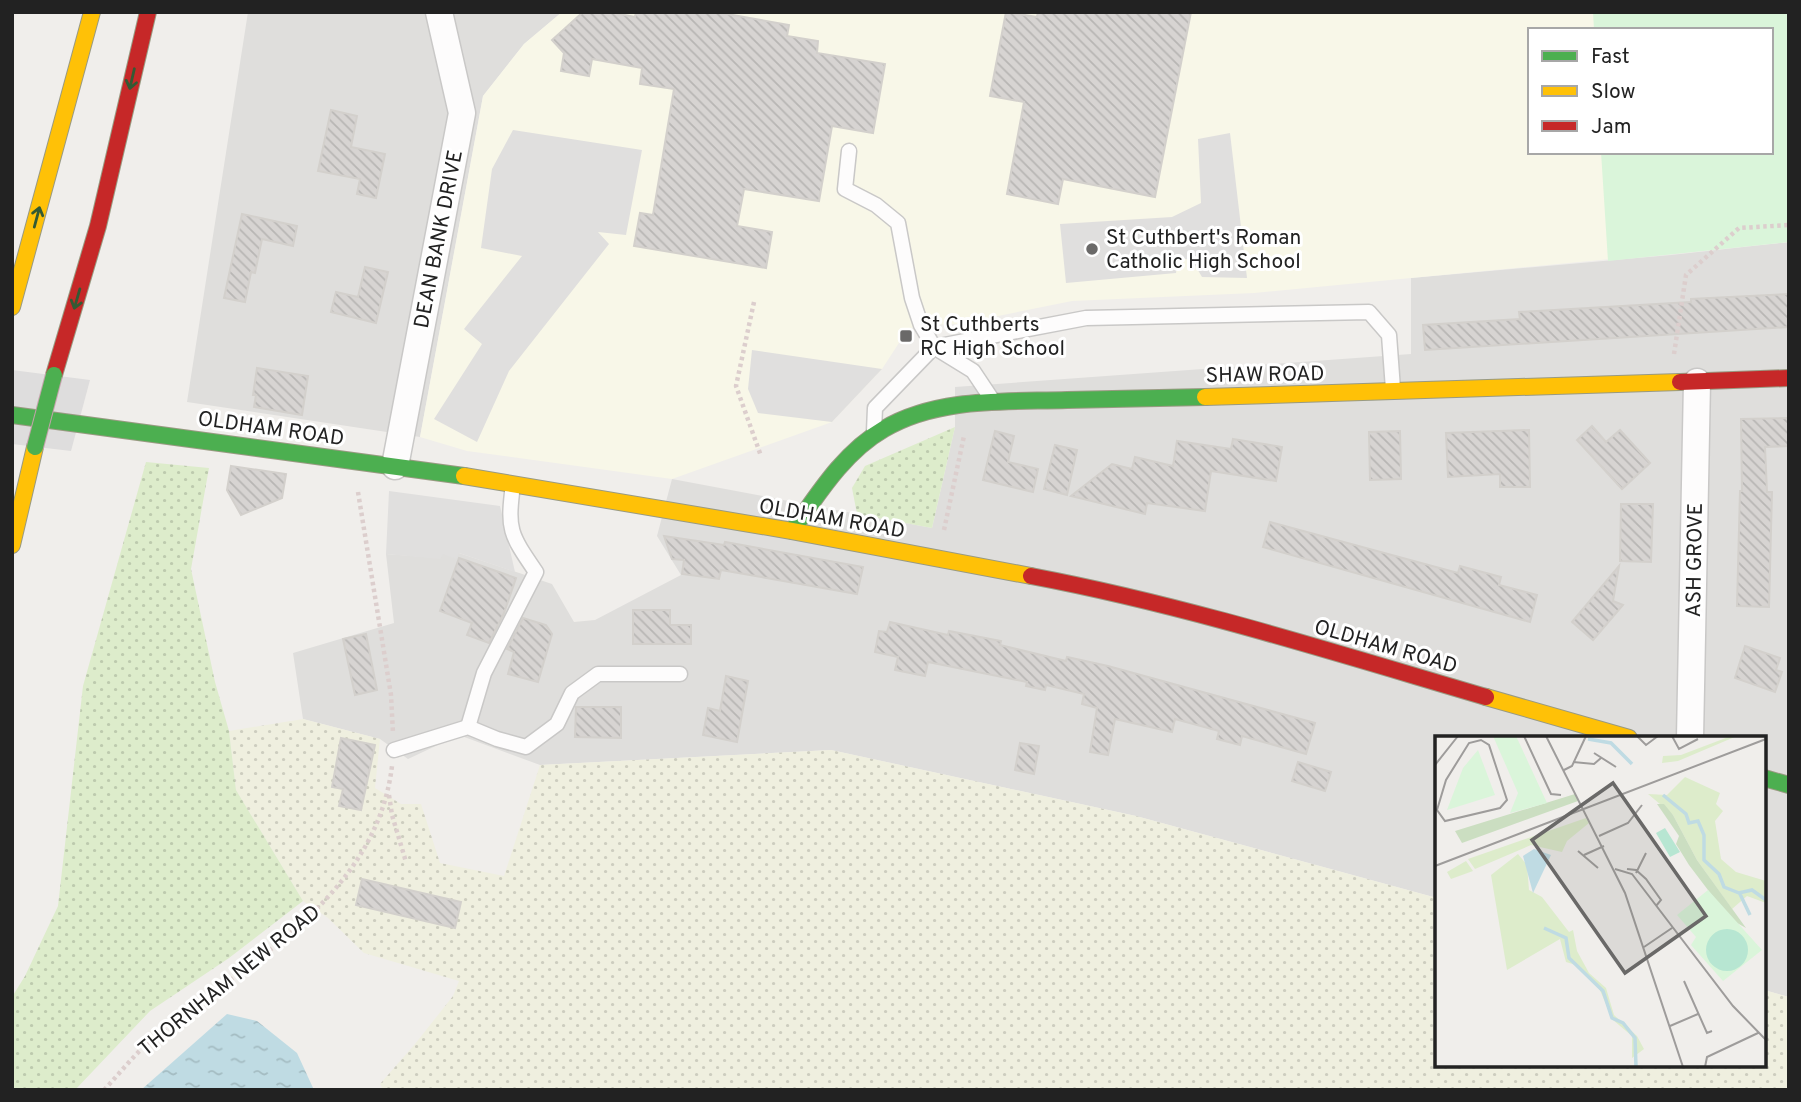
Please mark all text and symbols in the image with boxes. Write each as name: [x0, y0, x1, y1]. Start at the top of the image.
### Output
legend: [1528, 28, 1773, 154]
text: Fast: [1591, 44, 1630, 71]
one-way arrow: [125, 67, 139, 90]
text: Slow: [1591, 79, 1636, 106]
text: Jam: [1591, 114, 1632, 141]
street label: DEAN BANK DRIVE: [409, 148, 470, 331]
one-way arrow: [31, 206, 44, 228]
place label: St Cuthbert's Roman Catholic High School: [1106, 225, 1301, 276]
marker: St Cuthbert's Roman Catholic High School: [1084, 241, 1100, 257]
one-way arrow: [69, 288, 82, 310]
place label: St Cuthberts RC High School: [920, 312, 1065, 363]
marker: St Cuthberts RC High School: [898, 328, 914, 344]
street label: SHAW ROAD: [1205, 361, 1325, 390]
street label: OLDHAM ROAD: [196, 406, 346, 453]
street label: OLDHAM ROAD: [757, 493, 907, 546]
street label: ASH GROVE: [1681, 502, 1710, 618]
street label: OLDHAM ROAD: [1311, 614, 1460, 681]
inset map: [1435, 736, 1766, 1067]
street label: THORNHAM NEW ROAD: [133, 899, 326, 1063]

